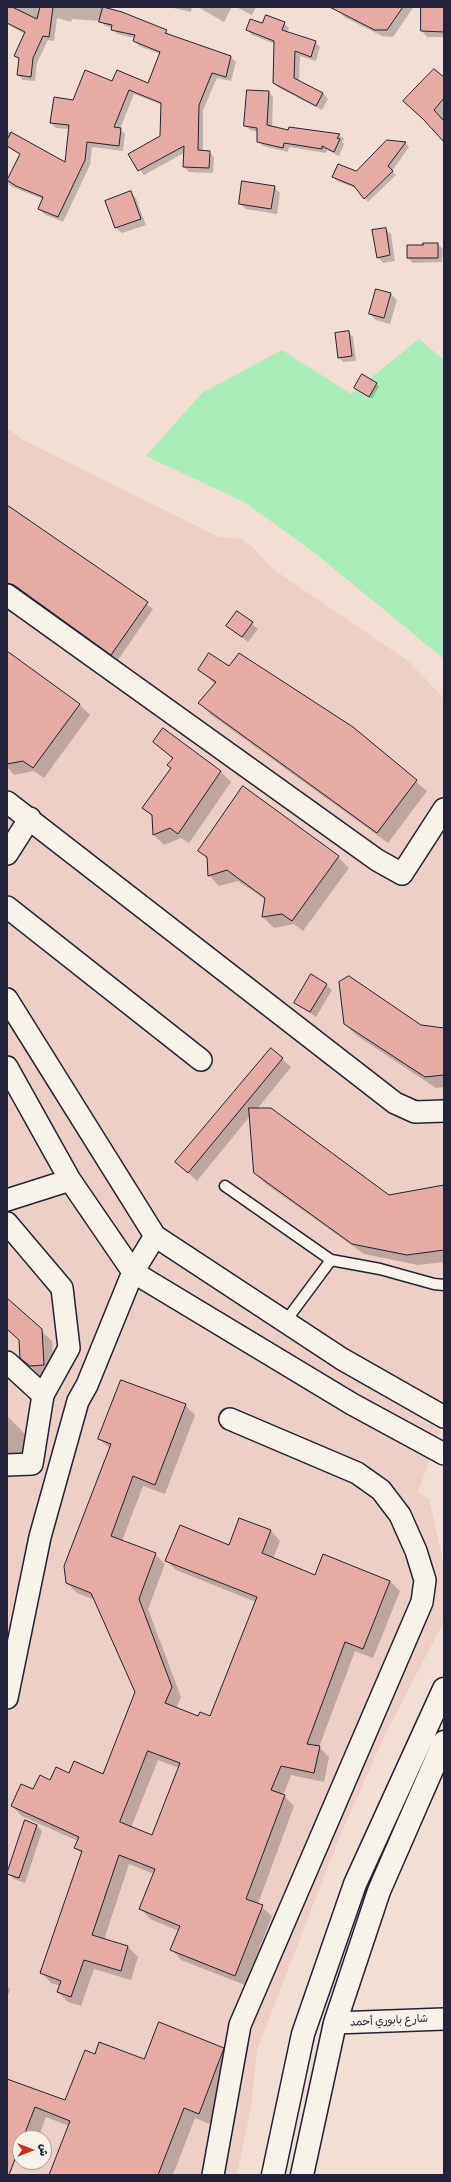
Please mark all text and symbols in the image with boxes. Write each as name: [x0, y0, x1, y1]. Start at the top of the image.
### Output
street label: شارع بابوري أحمد: [349, 2012, 429, 2030]
north arrow: [12, 2130, 52, 2170]
text: ش: [37, 2144, 50, 2156]

